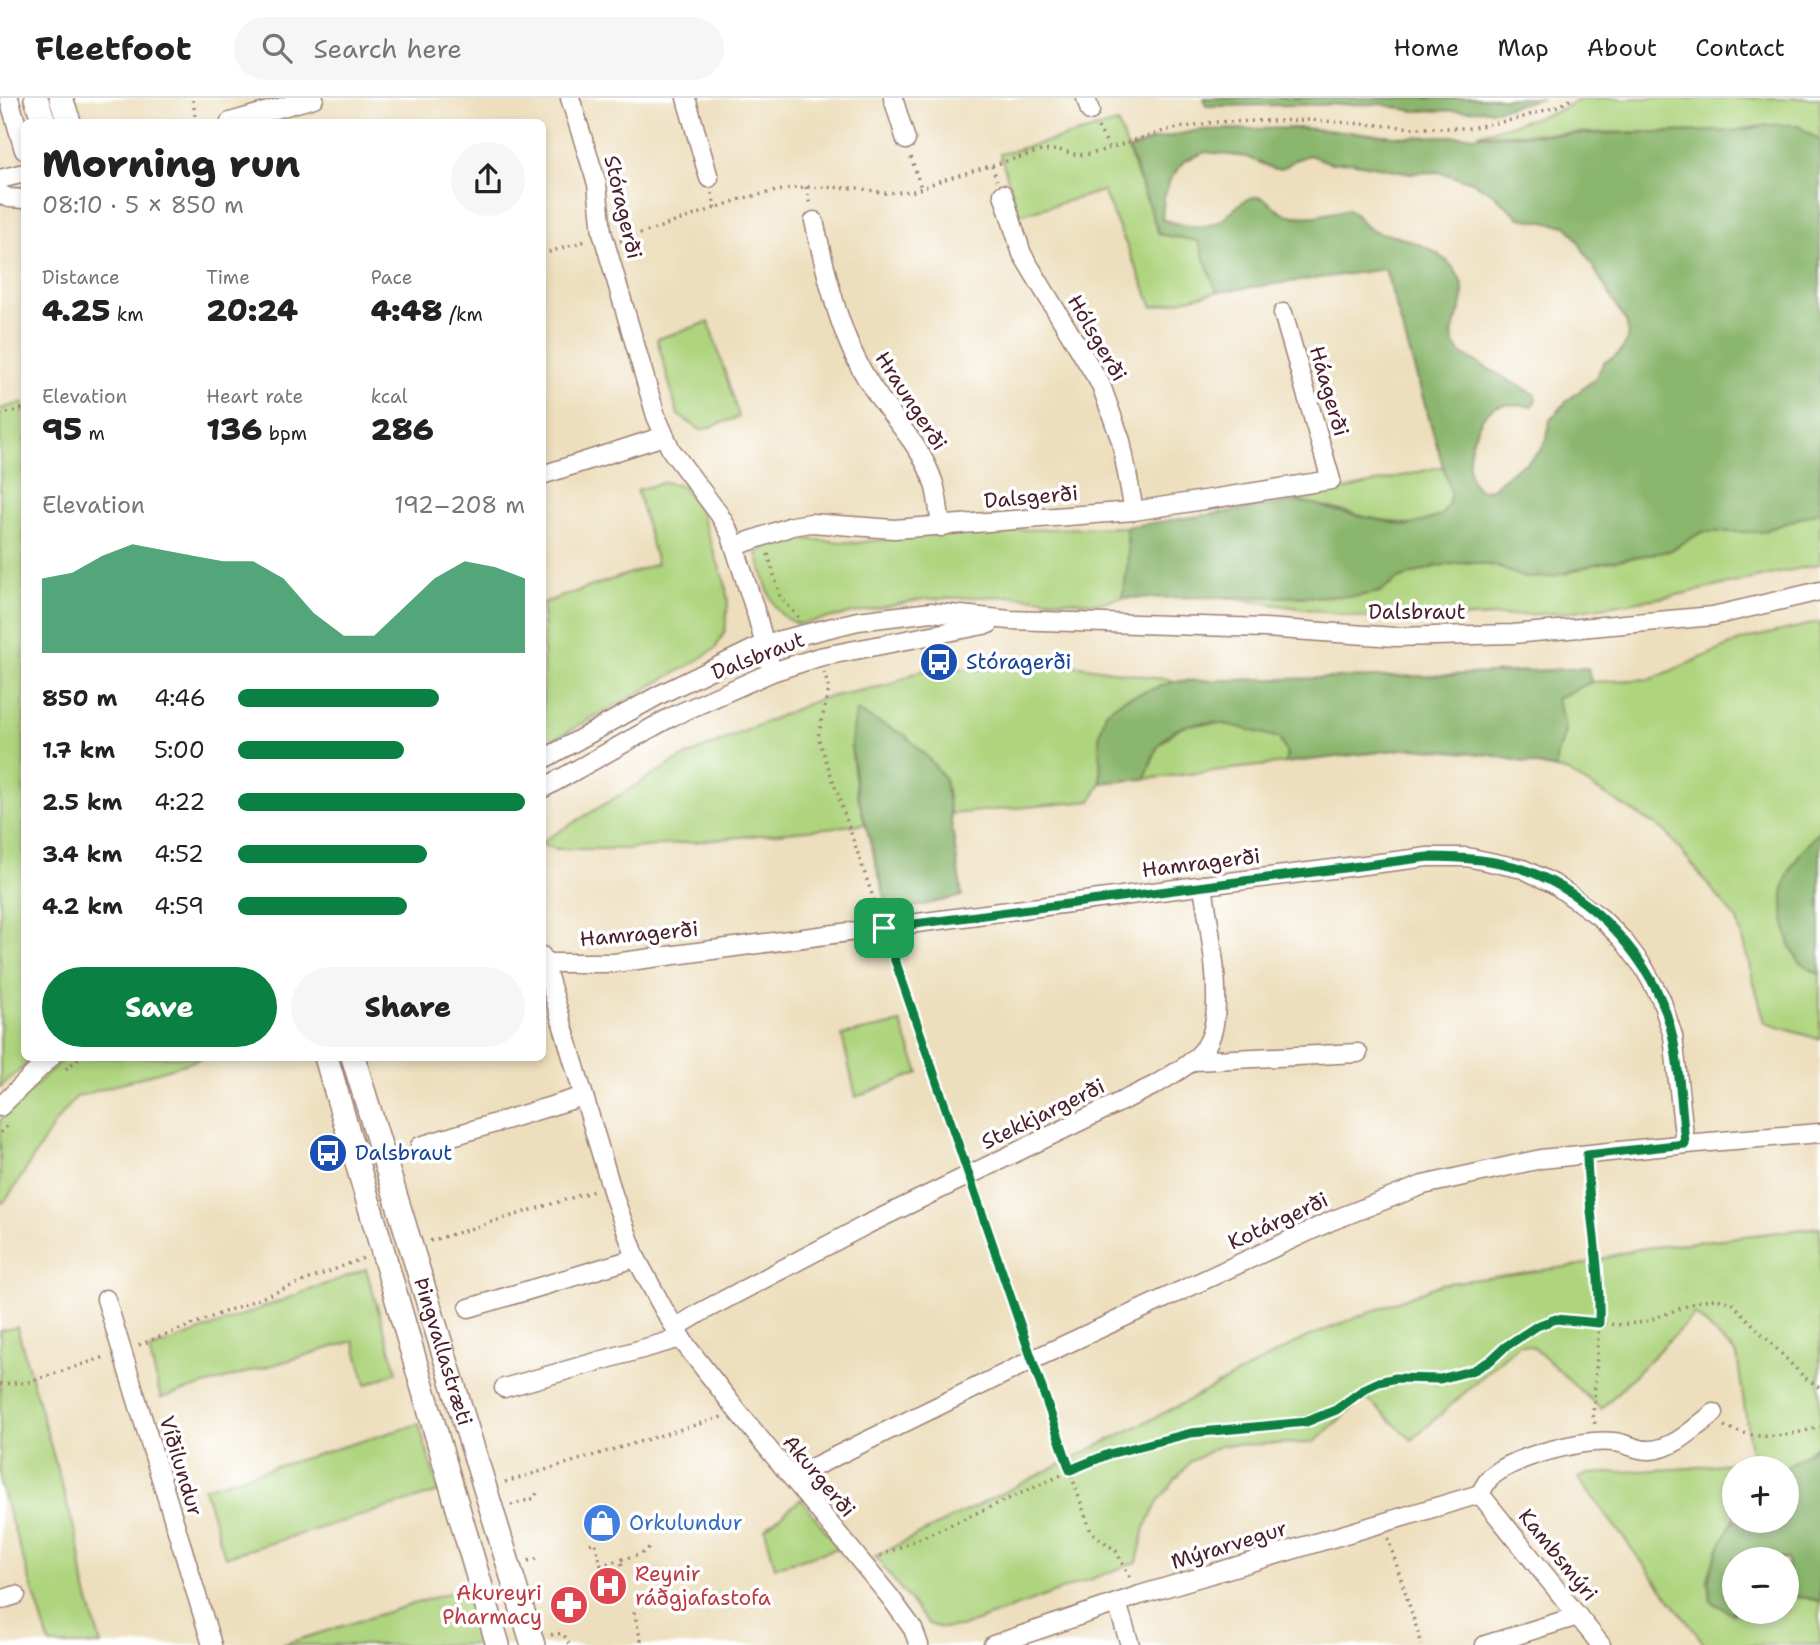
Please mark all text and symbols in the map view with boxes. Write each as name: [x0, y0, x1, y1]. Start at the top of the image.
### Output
search box: [234, 17, 724, 80]
text: Fleetfoot: [35, 26, 192, 71]
icon: search: [258, 29, 296, 67]
text: Search here: [314, 31, 462, 66]
text: Home: [1393, 32, 1459, 64]
text: Map: [1497, 32, 1549, 64]
text: About: [1587, 32, 1657, 64]
text: Contact: [1695, 32, 1785, 64]
text: Morning run: [42, 138, 300, 189]
button: share: [451, 142, 525, 216]
street label: Stóragerði: [597, 152, 649, 262]
text: 08:10 · 5 × 850 m: [42, 190, 244, 220]
text: Distance: [42, 265, 120, 290]
text: Time: [206, 265, 250, 290]
text: Pace: [371, 265, 412, 290]
text: 4.25: [42, 290, 110, 331]
text: 20:24: [206, 290, 298, 331]
text: 4:48: [371, 290, 443, 331]
street label: Hólsgerði: [1061, 290, 1133, 386]
text: km: [110, 302, 144, 327]
text: /km: [443, 302, 483, 327]
street label: Háagerði: [1303, 343, 1355, 439]
street label: Hraungerði: [869, 346, 953, 456]
text: Elevation: [42, 384, 127, 409]
text: Heart rate: [206, 384, 303, 409]
text: kcal: [371, 384, 408, 409]
text: 95: [42, 409, 82, 450]
text: 136: [206, 409, 262, 450]
text: 286: [371, 409, 434, 450]
text: m: [82, 421, 105, 446]
text: bpm: [262, 421, 307, 446]
street label: Dalsgerði: [983, 479, 1079, 515]
text: Elevation: [42, 490, 145, 520]
text: 192–208 m: [394, 490, 525, 520]
street label: Dalsbraut: [1368, 598, 1466, 626]
street label: Dalsbraut: [707, 625, 809, 687]
bus stop icon: Stóragerði: [918, 641, 960, 683]
place label: Stóragerði: [966, 648, 1072, 676]
text: 850 m: [42, 683, 117, 713]
text: 4:46: [154, 683, 206, 713]
text: 1.7 km: [42, 735, 115, 765]
text: 5:00: [154, 735, 205, 765]
text: 2.5 km: [42, 787, 123, 817]
text: 4:22: [154, 787, 205, 817]
text: 3.4 km: [42, 839, 122, 869]
text: 4:52: [154, 839, 204, 869]
street label: Hamragerði: [1140, 842, 1262, 884]
text: 4.2 km: [42, 891, 123, 921]
text: 4:59: [154, 891, 204, 921]
pin: [854, 898, 914, 958]
icon: arrive: [865, 909, 903, 947]
street label: Hamragerði: [579, 915, 699, 953]
button: Save: [42, 967, 277, 1047]
button: Share: [291, 967, 525, 1047]
street label: Stekkjargerði: [977, 1072, 1109, 1156]
bus stop icon: Dalsbraut: [307, 1132, 349, 1174]
place label: Dalsbraut: [355, 1139, 453, 1167]
street label: Kotárgerði: [1223, 1186, 1333, 1256]
street label: Þingvallastræti: [407, 1274, 479, 1429]
street label: Víðilundur: [152, 1412, 210, 1520]
street label: Akurgerði: [776, 1429, 862, 1523]
map controls: [1722, 1456, 1799, 1624]
button: +: [1722, 1456, 1799, 1533]
shop icon: Orkulundur: [581, 1502, 623, 1544]
street label: Kambsmýri: [1512, 1503, 1604, 1607]
place label: Orkulundur: [629, 1509, 743, 1537]
street label: Mýrarvegur: [1168, 1514, 1291, 1576]
button: −: [1722, 1547, 1799, 1624]
place label: Reynir ráðgjafastofa: [635, 1560, 771, 1612]
hospital icon: Reynir ráðgjafastofa: [587, 1565, 629, 1607]
place label: Akureyri Pharmacy: [442, 1579, 542, 1631]
pharmacy icon: Akureyri Pharmacy: [548, 1584, 590, 1626]

